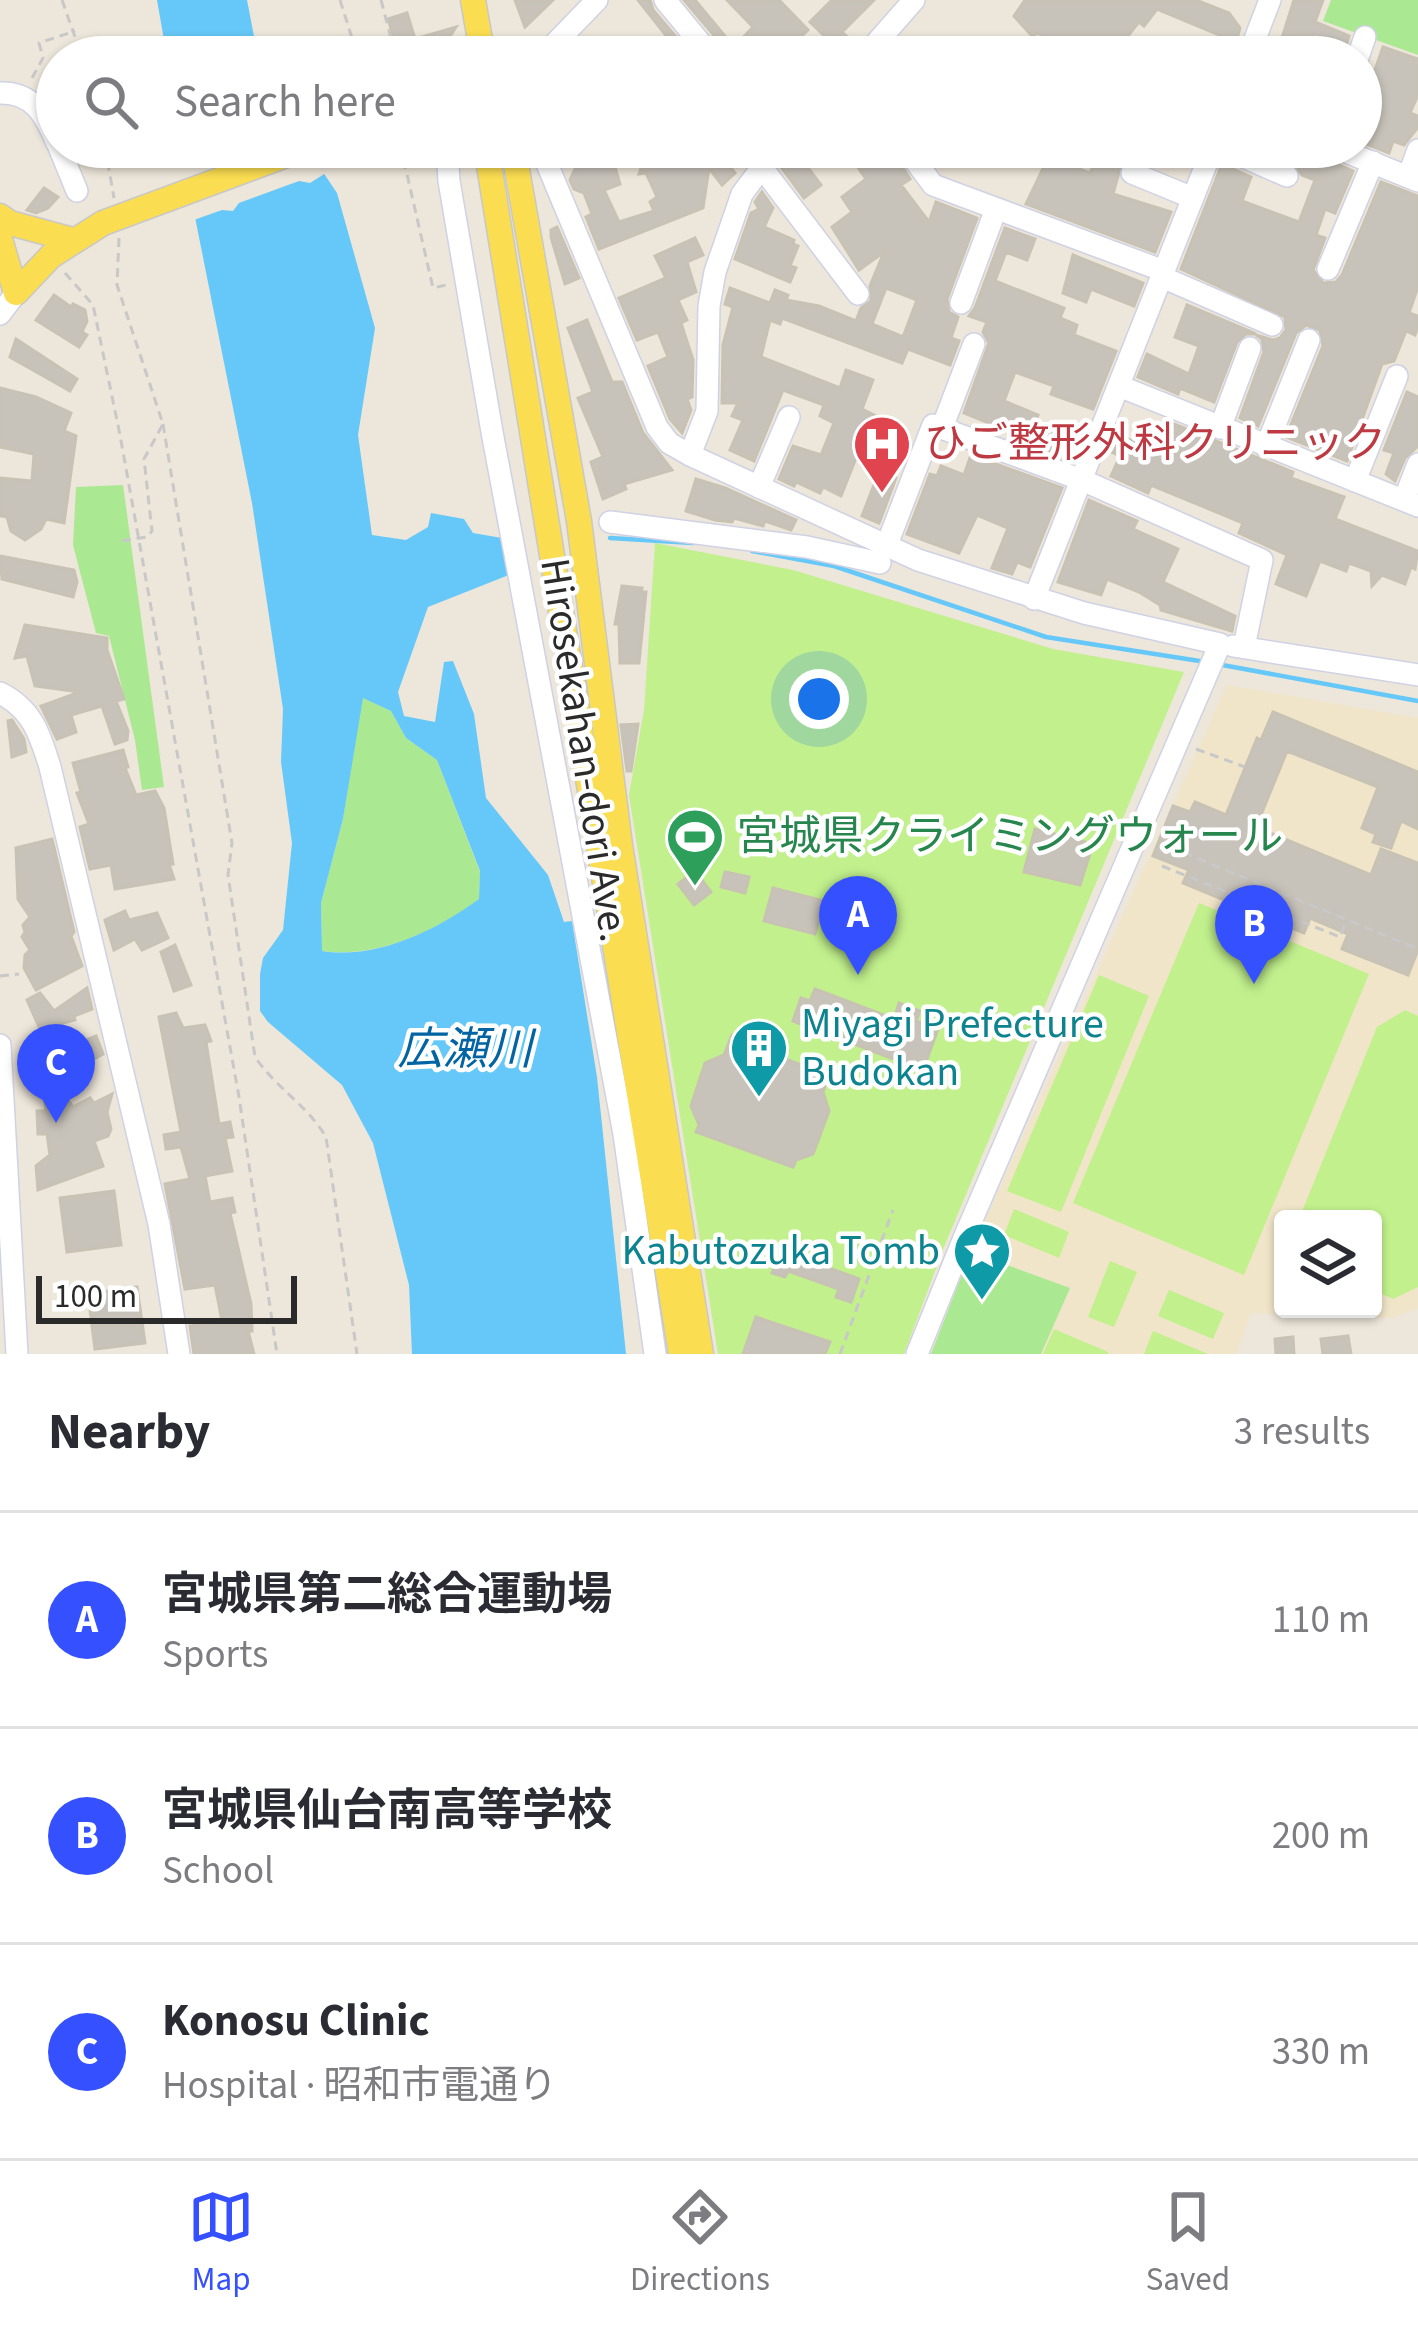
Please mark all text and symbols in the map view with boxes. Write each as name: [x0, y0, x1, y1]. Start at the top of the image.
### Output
search box: [36, 36, 1382, 168]
icon: search: [78, 69, 144, 135]
text: Search here: [174, 70, 396, 134]
hospital icon: ひご整形外科クリニック: [851, 413, 913, 495]
place label: ひご整形外科クリニック: [924, 414, 1386, 474]
street label: Hirosekahan-dori Ave.: [524, 554, 644, 946]
your location: [789, 669, 849, 729]
sports icon: 宮城県クライミングウォール: [664, 806, 726, 888]
place label: 宮城県クライミングウォール: [737, 807, 1283, 867]
pin: A: [819, 876, 897, 975]
pin: B: [1215, 885, 1293, 984]
place label: Miyagi Prefecture Budokan: [801, 994, 1104, 1102]
building icon: Miyagi Prefecture Budokan: [728, 1017, 790, 1099]
water label: 広瀬川: [397, 1018, 536, 1082]
pin: C: [17, 1024, 95, 1123]
map controls: [1274, 1210, 1382, 1318]
button: layers: [1274, 1210, 1382, 1318]
place icon: Kabutozuka Tomb: [951, 1220, 1013, 1302]
place label: Kabutozuka Tomb: [622, 1221, 940, 1281]
scale bar: [36, 1270, 297, 1323]
text: 100 m: [54, 1273, 137, 1320]
text: Nearby: [48, 1396, 210, 1468]
text: 3 results: [1234, 1404, 1370, 1460]
text: 宮城県第二総合運動場: [162, 1563, 612, 1627]
text: A: [76, 1592, 98, 1648]
text: 110 m: [1272, 1592, 1370, 1648]
text: Sports: [162, 1627, 268, 1683]
text: 宮城県仙台南高等学校: [162, 1779, 612, 1843]
text: B: [75, 1808, 99, 1864]
text: 200 m: [1272, 1808, 1370, 1864]
text: School: [162, 1843, 274, 1899]
text: Konosu Clinic: [162, 1989, 430, 2053]
text: C: [76, 2024, 98, 2080]
text: 330 m: [1272, 2024, 1370, 2080]
text: Hospital · 昭和市電通り: [162, 2058, 557, 2114]
tab: Map: [188, 2184, 254, 2303]
tab: Directions: [630, 2184, 770, 2303]
tab: Saved: [1146, 2184, 1230, 2303]

